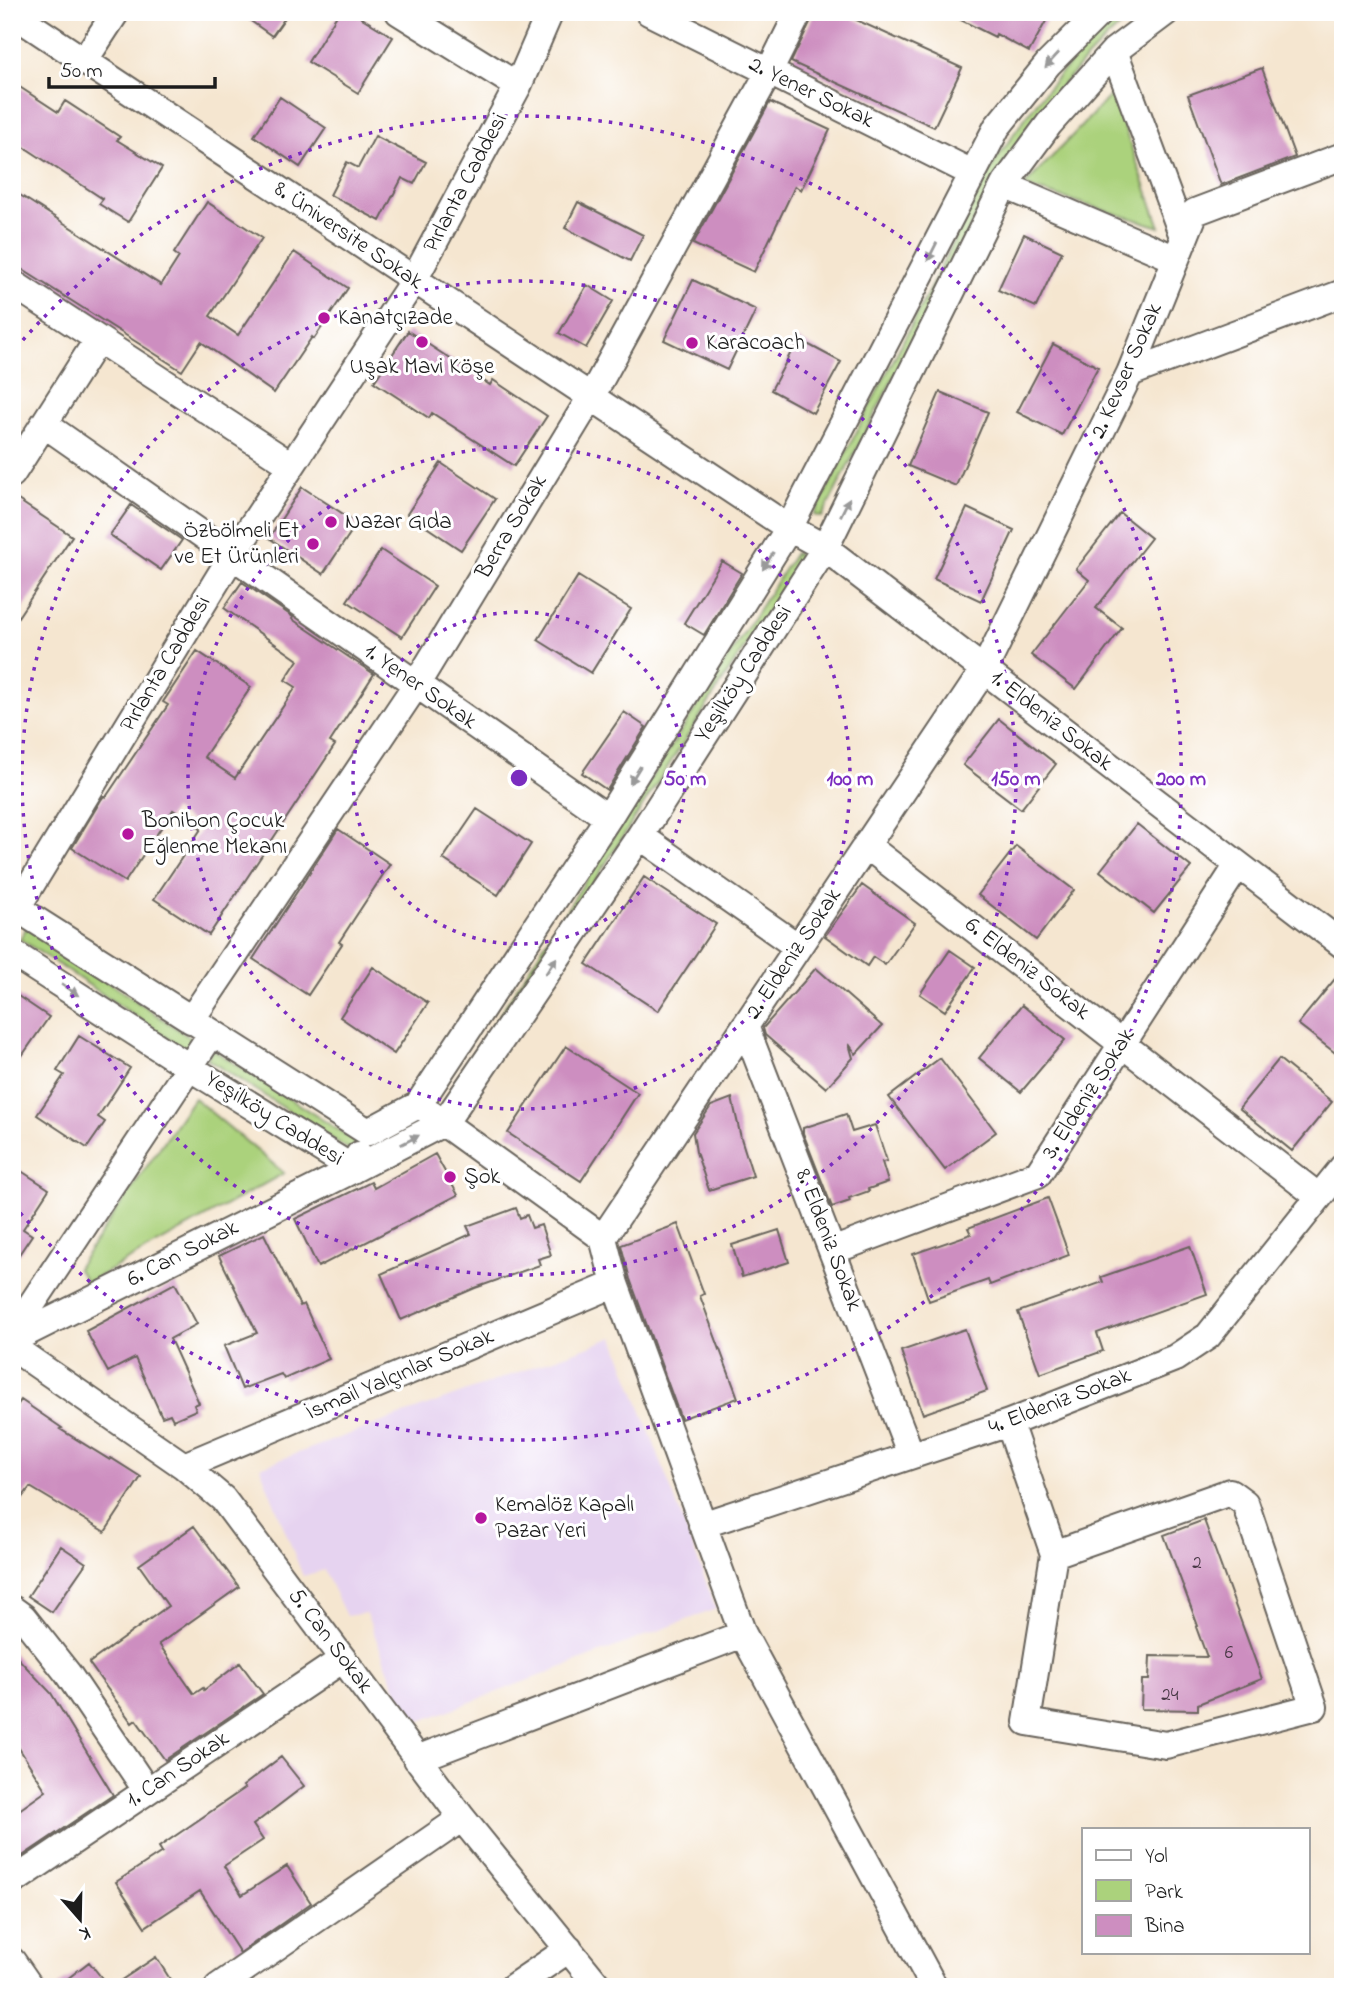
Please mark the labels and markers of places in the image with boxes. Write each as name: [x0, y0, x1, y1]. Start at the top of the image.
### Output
place label: Kanatçızade: [338, 302, 453, 335]
marker: Kanatçızade: [316, 310, 332, 326]
place label: Karacoach: [706, 327, 805, 360]
marker: Uşak Mavi Köşe: [414, 334, 430, 350]
marker: Karacoach: [684, 335, 700, 351]
place label: Uşak Mavi Köşe: [350, 351, 495, 384]
place label: Nazar Gıda: [345, 506, 452, 539]
marker: Nazar Gıda: [323, 514, 339, 530]
place label: Özbölmeli Et ve Et Ürünleri: [174, 515, 299, 574]
marker: Özbölmeli Et ve Et Ürünleri: [305, 536, 321, 552]
centre of rings: [507, 766, 531, 790]
place label: Bonibon Çocuk Eğlenme Mekanı: [141, 805, 287, 865]
marker: Bonibon Çocuk Eğlenme Mekanı: [120, 826, 136, 842]
place label: Şok: [464, 1161, 501, 1194]
marker: Şok: [442, 1169, 458, 1185]
place label: Kemalöz Kapalı Pazar Yeri: [495, 1489, 634, 1548]
marker: Kemalöz Kapalı Pazar Yeri: [473, 1510, 489, 1526]

